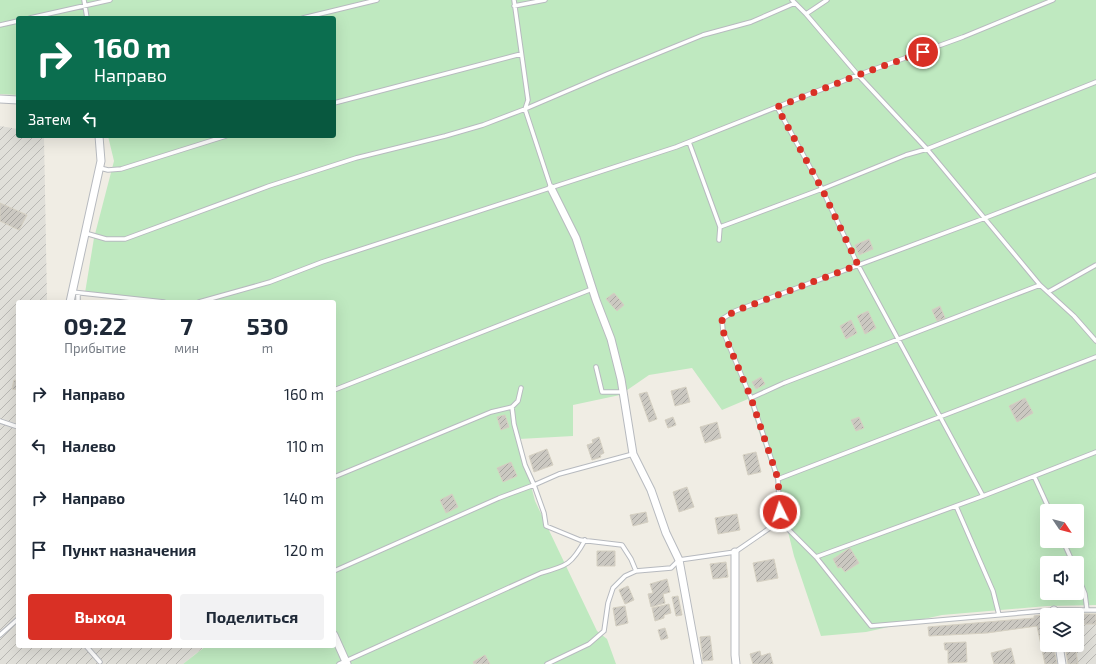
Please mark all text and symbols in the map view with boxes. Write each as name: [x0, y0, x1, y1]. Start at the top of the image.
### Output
text: 160 m: [94, 30, 171, 64]
icon: right: [28, 32, 80, 84]
pin: [906, 35, 940, 69]
icon: arrive: [912, 41, 934, 63]
text: Направо: [94, 64, 167, 86]
icon: left: [79, 108, 101, 130]
text: Затем: [28, 110, 71, 128]
text: 09:22: [63, 311, 127, 340]
text: 7: [180, 311, 193, 340]
text: 530: [247, 311, 289, 340]
text: Прибытие: [64, 340, 126, 356]
text: мин: [174, 340, 199, 356]
text: m: [262, 340, 273, 356]
icon: right: [28, 383, 50, 405]
text: Направо: [62, 385, 125, 403]
text: 160 m: [284, 385, 324, 403]
icon: left: [28, 435, 50, 457]
text: Налево: [62, 437, 116, 455]
text: 110 m: [287, 437, 324, 455]
icon: right: [28, 487, 50, 509]
text: Направо: [62, 489, 125, 507]
text: 140 m: [283, 489, 324, 507]
position arrow: [759, 491, 801, 533]
north arrow: [1040, 504, 1084, 548]
map controls: [1040, 504, 1084, 652]
icon: arrive: [28, 539, 50, 561]
text: Пункт назначения: [62, 541, 196, 559]
text: 120 m: [284, 541, 324, 559]
button: sound: [1040, 556, 1084, 600]
button: Выход: [28, 594, 172, 640]
button: Поделиться: [180, 594, 324, 640]
button: layers: [1040, 608, 1084, 652]

